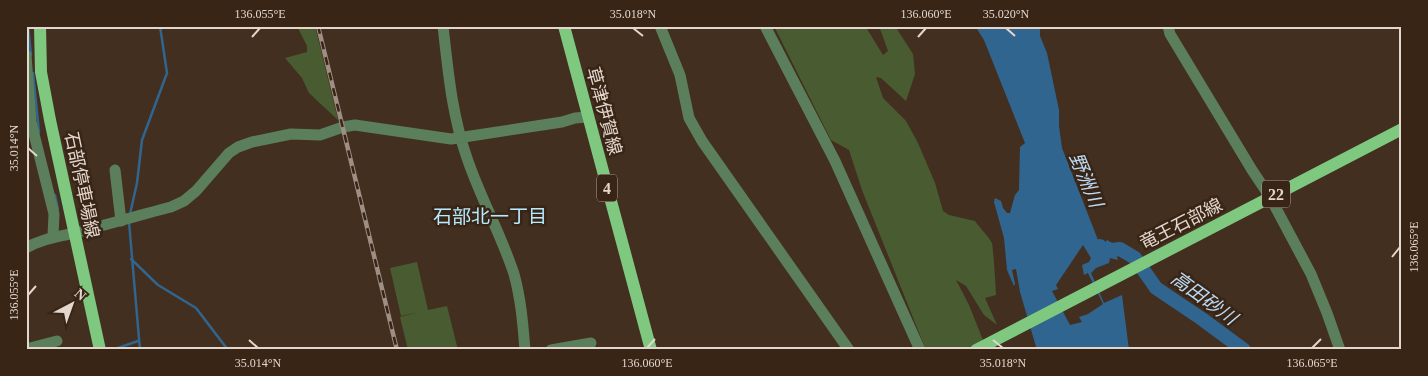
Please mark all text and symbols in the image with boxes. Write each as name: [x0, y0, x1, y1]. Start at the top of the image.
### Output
text: 136.055°E: [234, 7, 286, 21]
text: 35.018°N: [610, 7, 657, 21]
text: 136.060°E: [900, 7, 952, 21]
text: 35.020°N: [983, 7, 1030, 21]
street label: 草津伊賀線: [583, 65, 625, 157]
text: 35.014°N: [7, 124, 21, 171]
street label: 石部停車場線: [61, 130, 103, 240]
water label: 野洲川: [1065, 150, 1108, 212]
road number: 4: [597, 174, 617, 202]
road number: 22: [1262, 180, 1290, 208]
street label: 竜王石部線: [1136, 195, 1226, 253]
district label: 石部北一丁目: [433, 206, 547, 227]
text: 136.065°E: [1407, 221, 1421, 273]
water label: 高田砂川: [1167, 267, 1243, 330]
text: 136.055°E: [7, 269, 21, 321]
north arrow: [48, 278, 98, 328]
text: N: [71, 286, 89, 304]
text: 35.014°N: [235, 356, 282, 370]
text: 136.060°E: [621, 356, 673, 370]
text: 35.018°N: [980, 356, 1027, 370]
text: 136.065°E: [1286, 356, 1338, 370]

